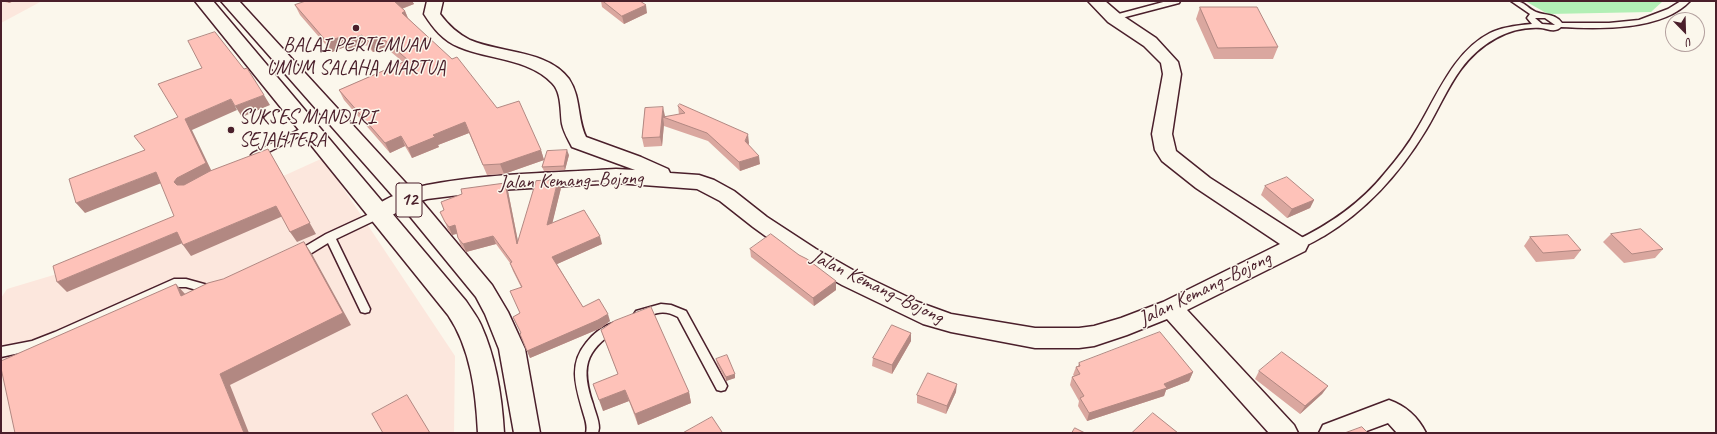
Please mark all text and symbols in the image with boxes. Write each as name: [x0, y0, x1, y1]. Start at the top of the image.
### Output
north arrow: [1665, 12, 1705, 52]
marker: BALAI PERTEMUAN UMUM SALAHA MARTUA: [351, 23, 361, 33]
place label: BALAI PERTEMUAN UMUM SALAHA MARTUA: [266, 34, 446, 81]
text: U: [1684, 35, 1694, 50]
place label: SUKSES MANDIRI SEJAHTERA: [239, 106, 376, 153]
marker: SUKSES MANDIRI SEJAHTERA: [226, 125, 236, 135]
street label: Jalan Kemang–Bojong: [498, 166, 644, 196]
road number: 12: [396, 183, 422, 217]
street label: Jalan Kemang–Bojong: [807, 245, 947, 329]
street label: Jalan Kemang–Bojong: [1135, 247, 1275, 331]

